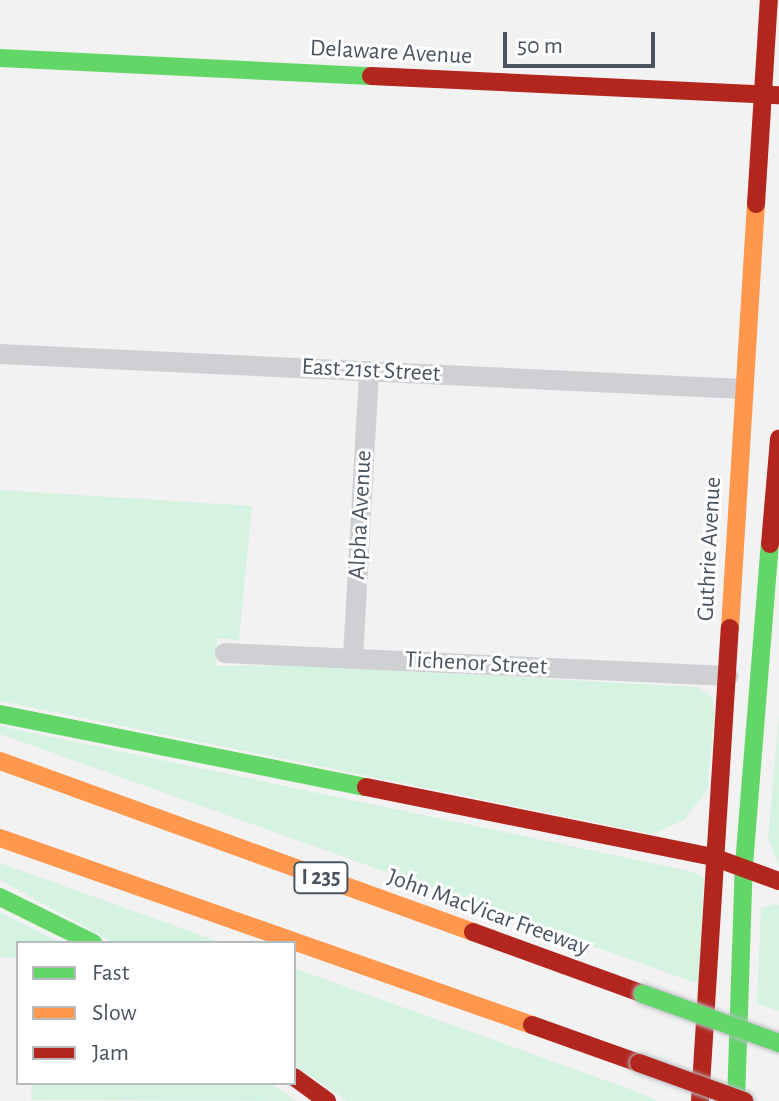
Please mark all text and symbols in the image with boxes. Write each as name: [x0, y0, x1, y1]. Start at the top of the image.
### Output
scale bar: [507, 16, 659, 66]
street label: Delaware Avenue: [309, 34, 473, 72]
text: 50 m: [517, 34, 563, 58]
street label: East 21st Street: [301, 353, 441, 389]
street label: Alpha Avenue: [343, 450, 379, 580]
street label: Guthrie Avenue: [692, 476, 728, 622]
street label: Tichenor Street: [404, 646, 548, 682]
road number: I 235: [293, 860, 349, 896]
street label: John MacVicar Freeway: [383, 863, 593, 963]
legend: [16, 941, 296, 1085]
text: Fast: [92, 961, 129, 985]
text: Slow: [92, 1001, 137, 1025]
text: Jam: [92, 1041, 129, 1065]

